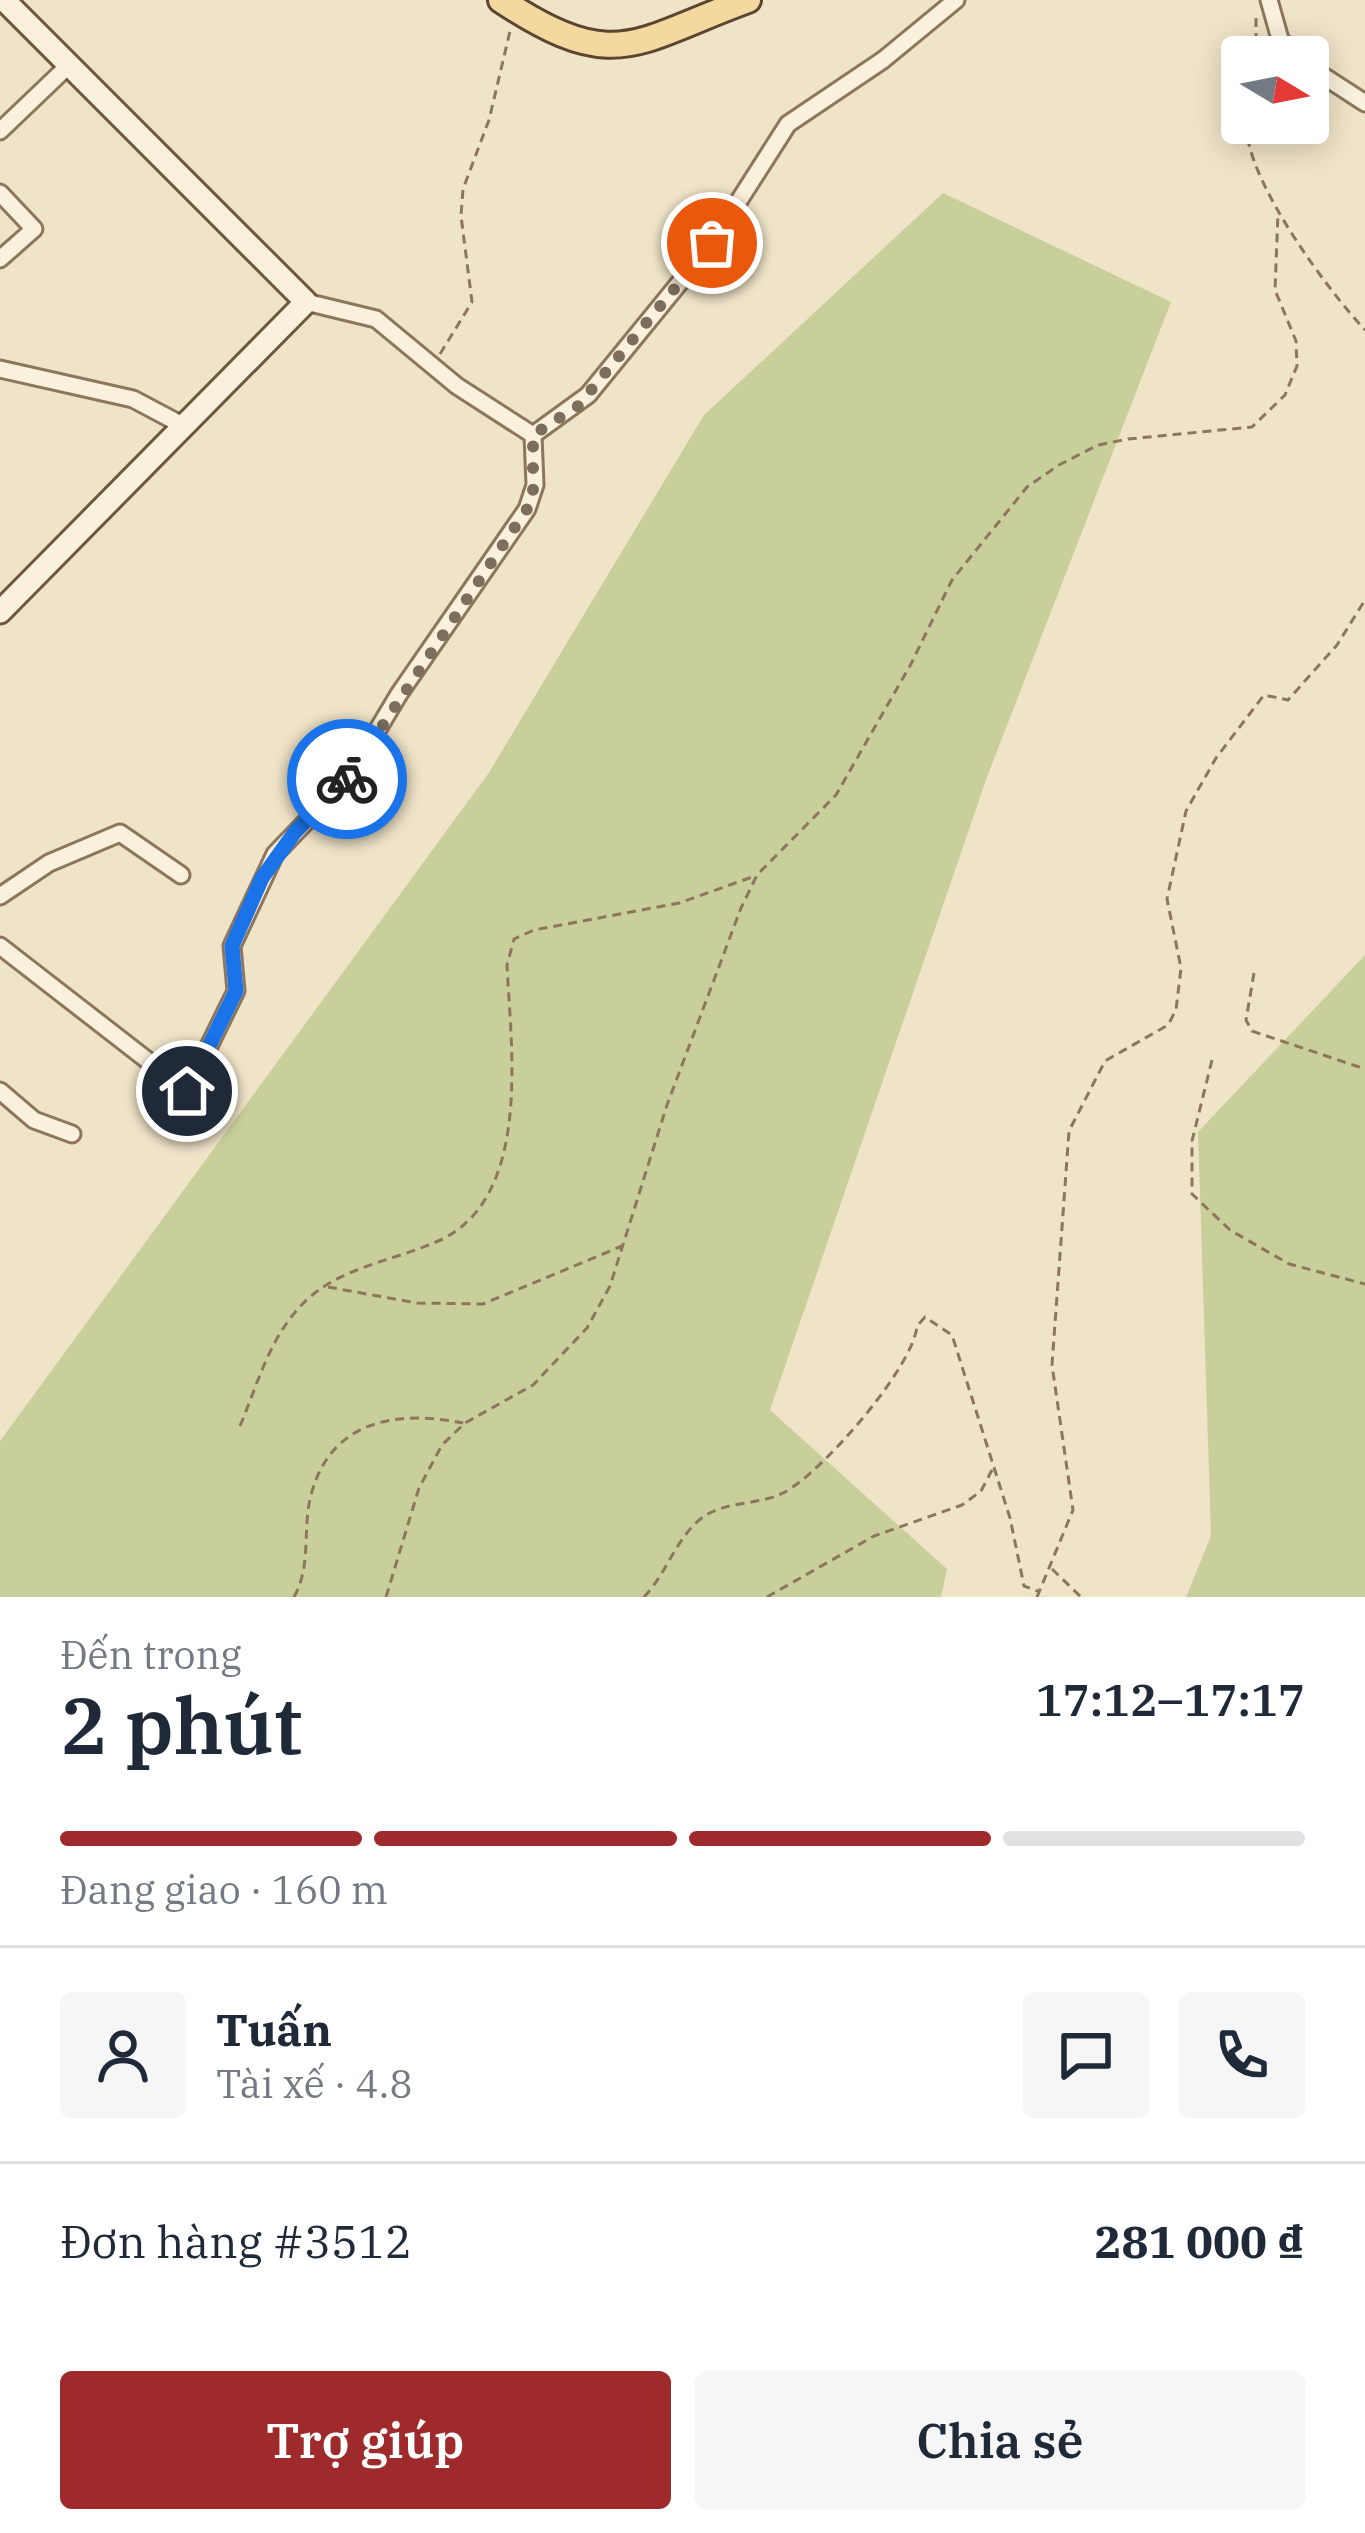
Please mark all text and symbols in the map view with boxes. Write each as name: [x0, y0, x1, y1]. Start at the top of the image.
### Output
north arrow: [1221, 36, 1329, 144]
map controls: [1221, 36, 1329, 144]
pin: [661, 192, 763, 294]
icon: bag: [679, 210, 745, 276]
courier: [287, 719, 407, 839]
icon: bike: [314, 746, 380, 812]
pin: [136, 1040, 238, 1142]
icon: home: [154, 1058, 220, 1124]
text: Đến trong: [60, 1629, 242, 1680]
text: 17:12–17:17: [1036, 1670, 1305, 1728]
text: 2 phút: [60, 1674, 302, 1775]
text: Đang giao · 160 m: [60, 1864, 388, 1915]
button: person: [60, 1992, 186, 2118]
button: chat: [1023, 1992, 1149, 2118]
button: phone: [1179, 1992, 1305, 2118]
text: Tuấn: [216, 2000, 332, 2058]
text: Tài xế · 4.8: [216, 2058, 413, 2109]
text: Đơn hàng #3512: [60, 2212, 412, 2270]
text: 281 000 ₫: [1094, 2212, 1305, 2270]
button: Trợ giúp: [60, 2371, 671, 2509]
button: Chia sẻ: [695, 2371, 1305, 2509]

